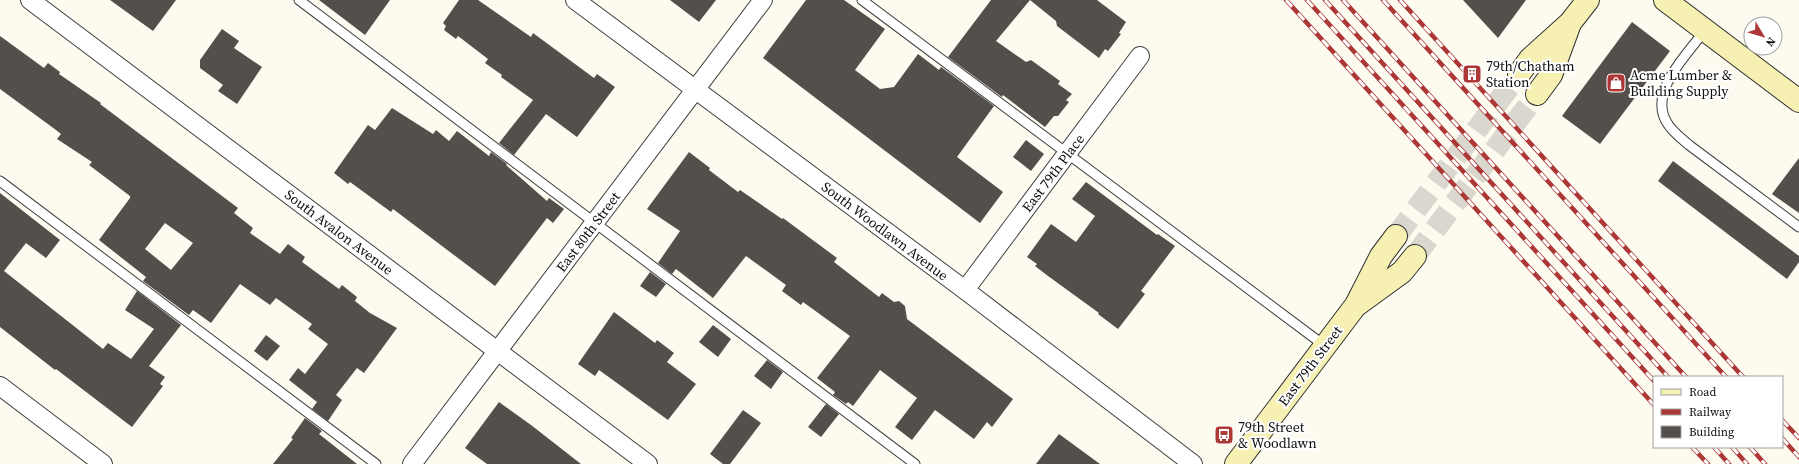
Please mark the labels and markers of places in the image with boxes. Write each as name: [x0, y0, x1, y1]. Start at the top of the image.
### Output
place label: 79th/Chatham Station: [1486, 56, 1575, 92]
building icon: 79th/Chatham Station: [1461, 63, 1483, 85]
place label: Acme Lumber & Building Supply: [1630, 65, 1732, 101]
shop icon: Acme Lumber & Building Supply: [1605, 72, 1627, 94]
place label: 79th Street & Woodlawn: [1238, 417, 1317, 453]
bus stop icon: 79th Street & Woodlawn: [1213, 424, 1235, 446]

